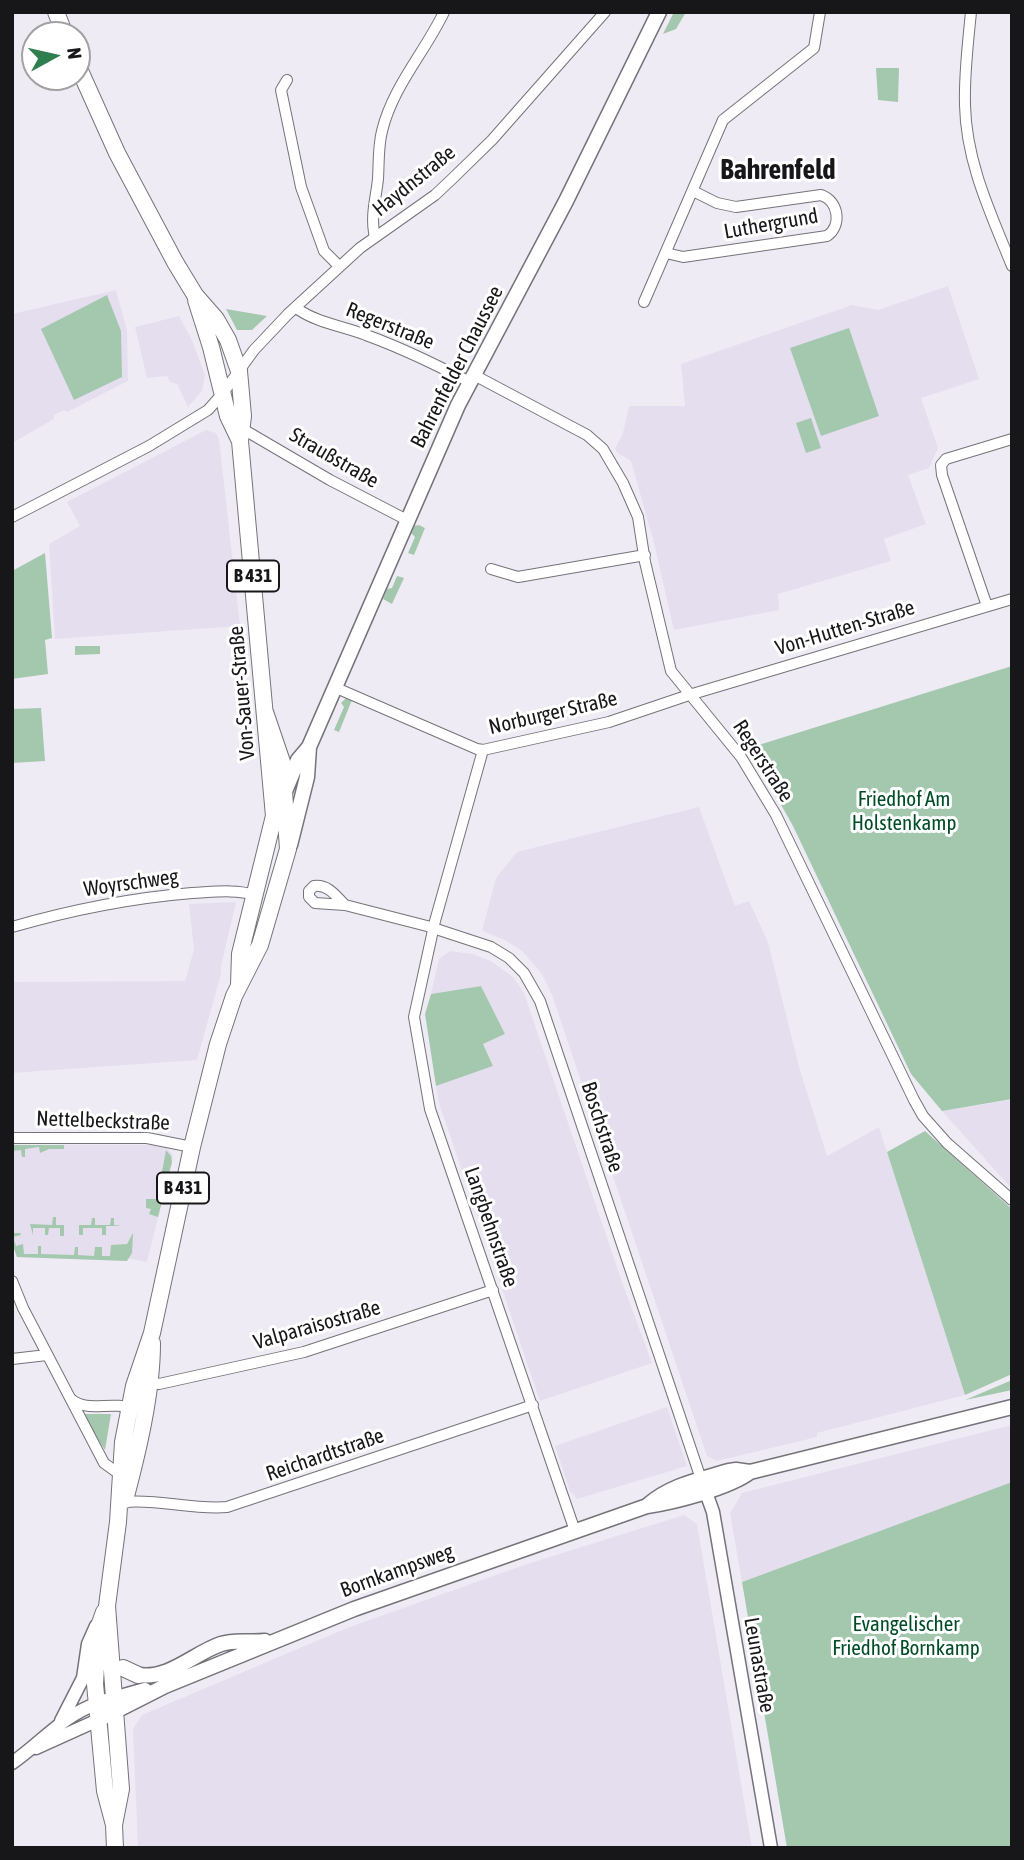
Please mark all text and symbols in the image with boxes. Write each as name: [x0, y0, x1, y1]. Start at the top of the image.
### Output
north arrow: [21, 21, 91, 91]
text: N: [63, 46, 86, 60]
street label: Haydnstraße: [368, 140, 460, 222]
district label: Bahrenfeld: [720, 153, 836, 187]
street label: Luthergrund: [722, 203, 820, 245]
street label: Bahrenfelder Chaussee: [405, 282, 509, 452]
street label: Regerstraße: [342, 297, 438, 355]
street label: Straußstraße: [285, 422, 383, 494]
road number: B 431: [227, 561, 279, 592]
street label: Von-Hutten-Straße: [772, 595, 918, 661]
street label: Von-Sauer-Straße: [224, 625, 260, 761]
street label: Norburger Straße: [486, 686, 620, 740]
street label: Regerstraße: [727, 715, 799, 807]
park label: Friedhof Am Holstenkamp: [852, 786, 956, 836]
street label: Woyrschweg: [82, 864, 180, 902]
street label: Boschstraße: [576, 1079, 628, 1175]
street label: Nettelbeckstraße: [36, 1106, 170, 1136]
street label: Langbehnstraße: [459, 1164, 523, 1290]
road number: B 431: [157, 1172, 209, 1204]
street label: Valparaisostraße: [251, 1295, 383, 1355]
street label: Reichardtstraße: [263, 1423, 387, 1487]
street label: Bornkampsweg: [337, 1539, 457, 1603]
park label: Evangelischer Friedhof Bornkamp: [832, 1611, 980, 1661]
street label: Leunastraße: [738, 1615, 780, 1715]

